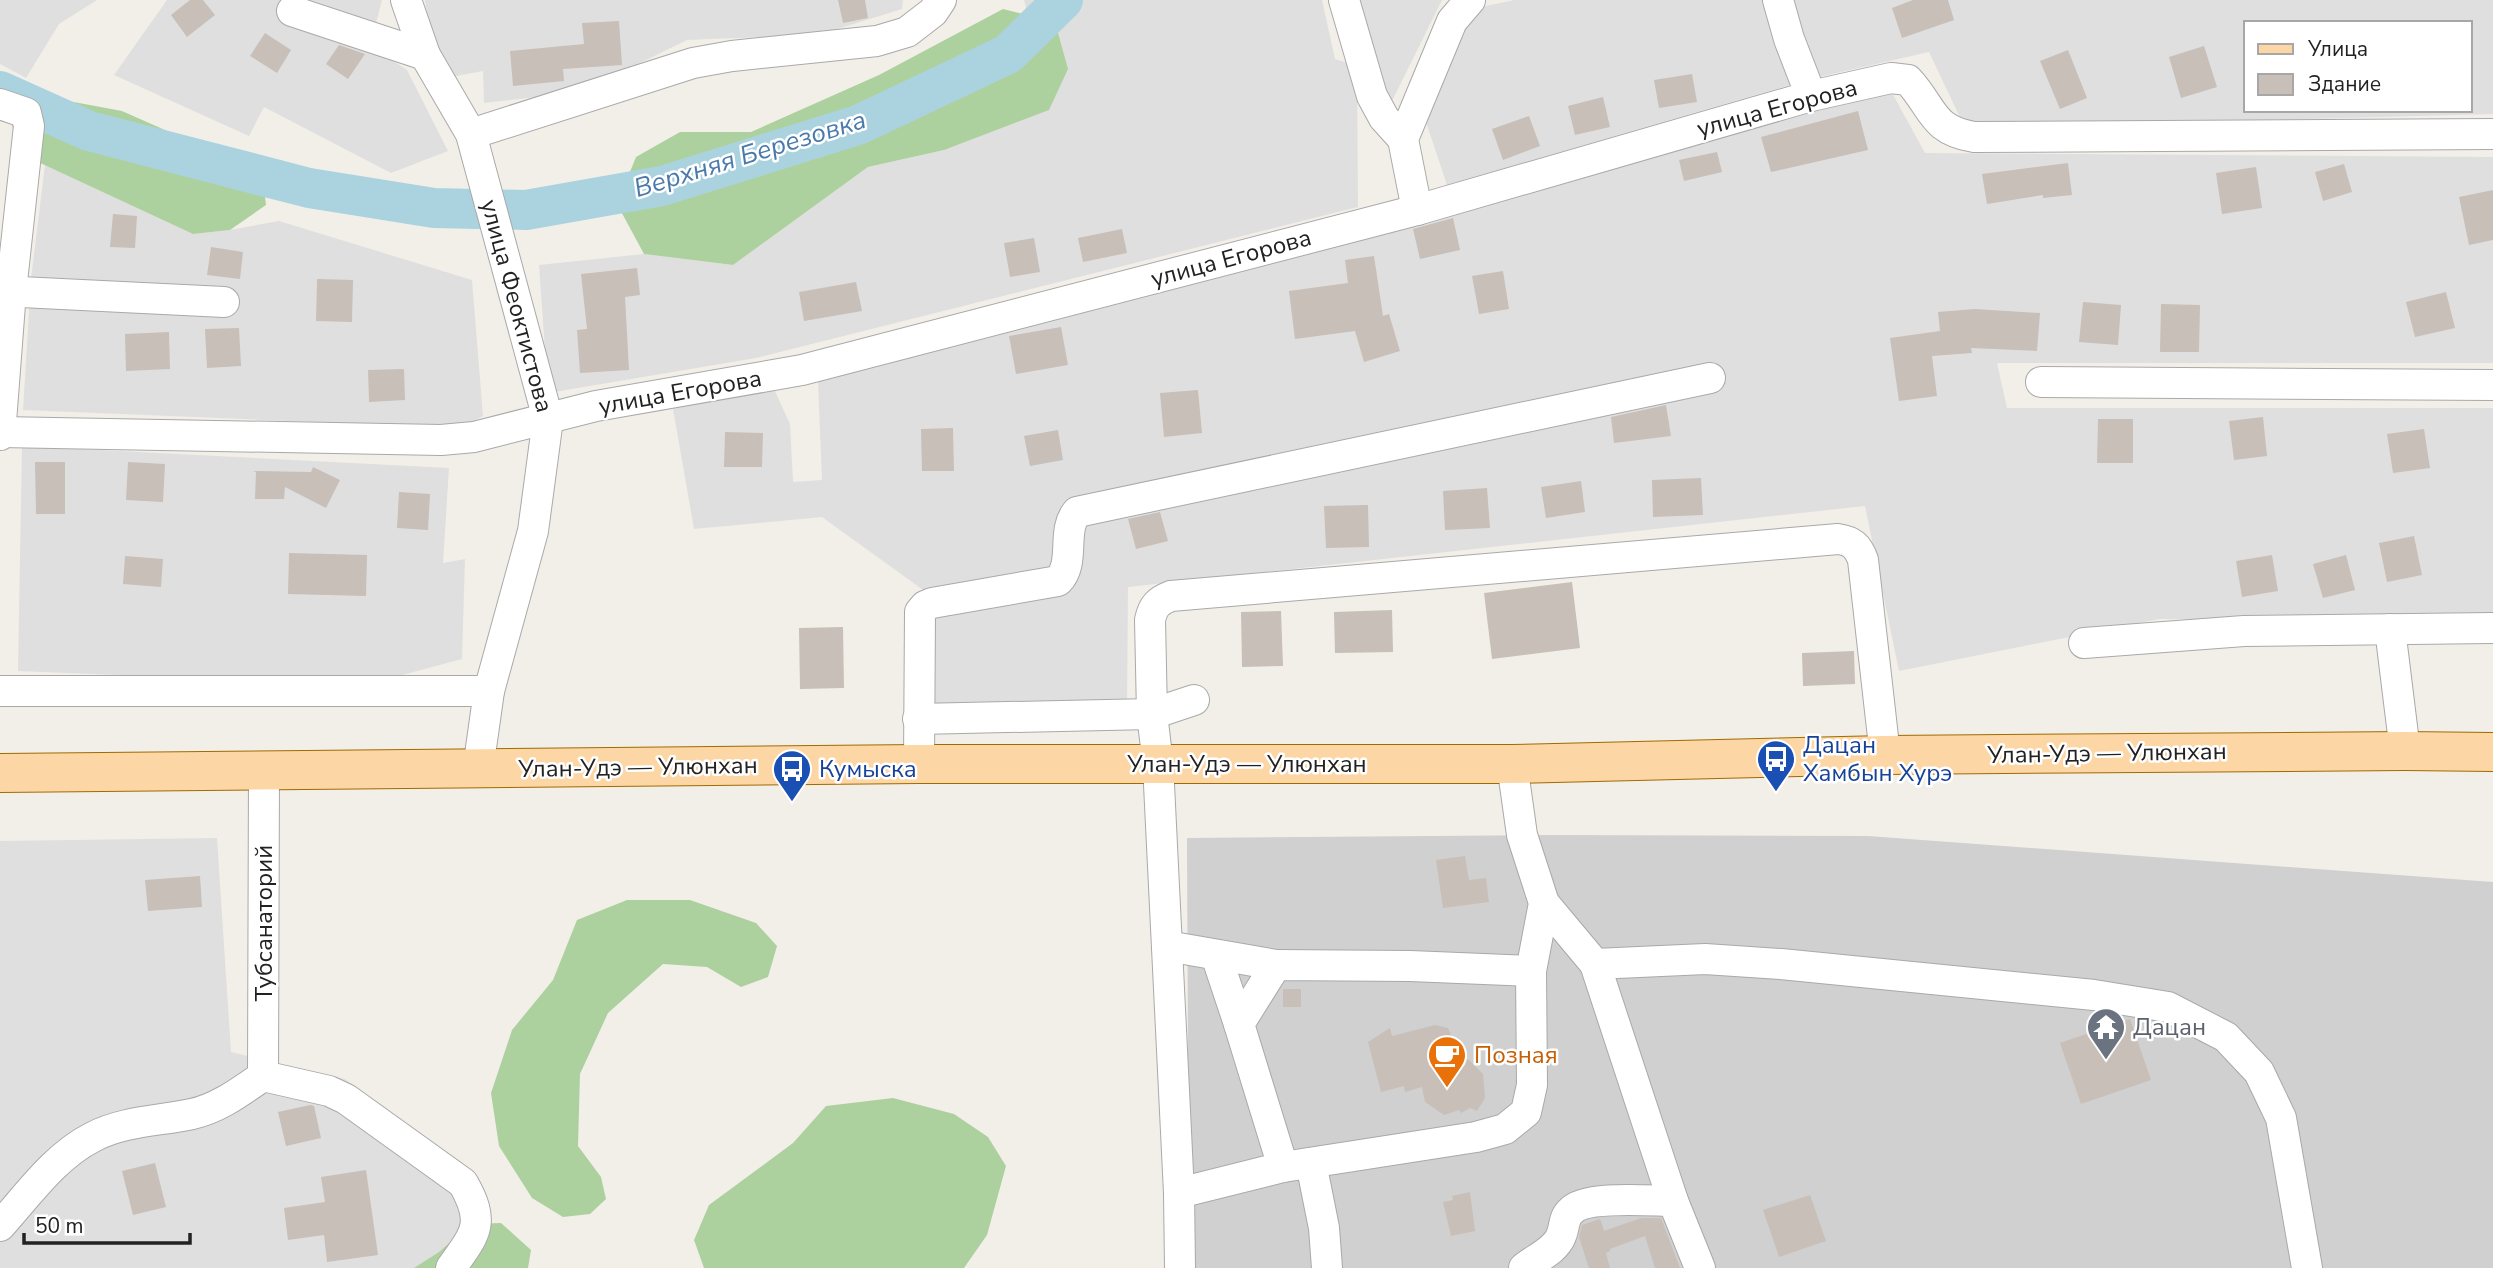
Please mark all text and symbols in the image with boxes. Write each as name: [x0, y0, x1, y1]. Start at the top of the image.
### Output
legend: [2244, 21, 2472, 112]
text: Улица: [2307, 35, 2368, 63]
text: Здание: [2308, 70, 2381, 98]
street label: улица Егорова: [1693, 71, 1861, 145]
water label: Верхняя Березовка: [630, 102, 870, 206]
street label: улица Феоктистова: [473, 196, 561, 416]
street label: улица Егорова: [1147, 221, 1315, 295]
street label: улица Егорова: [596, 362, 764, 422]
place label: Дацан Хамбын Хурэ: [1803, 729, 1952, 789]
street label: Улан-Удэ — Улюнхан: [1986, 735, 2227, 771]
bus stop icon: Дацан Хамбын Хурэ: [1755, 738, 1797, 793]
bus stop icon: Кумыска: [771, 748, 813, 803]
street label: Улан-Удэ — Улюнхан: [1126, 748, 1367, 780]
street label: Улан-Удэ — Улюнхан: [517, 749, 758, 785]
place label: Кумыска: [819, 753, 917, 785]
street label: Тубсанаторий: [248, 845, 280, 1001]
temple icon: Дацан: [2085, 1006, 2127, 1061]
place label: Дацан: [2133, 1011, 2206, 1043]
cafe icon: Позная: [1426, 1034, 1468, 1089]
place label: Позная: [1474, 1039, 1558, 1071]
scale bar: [24, 1202, 191, 1246]
text: 50 m: [35, 1212, 84, 1240]

